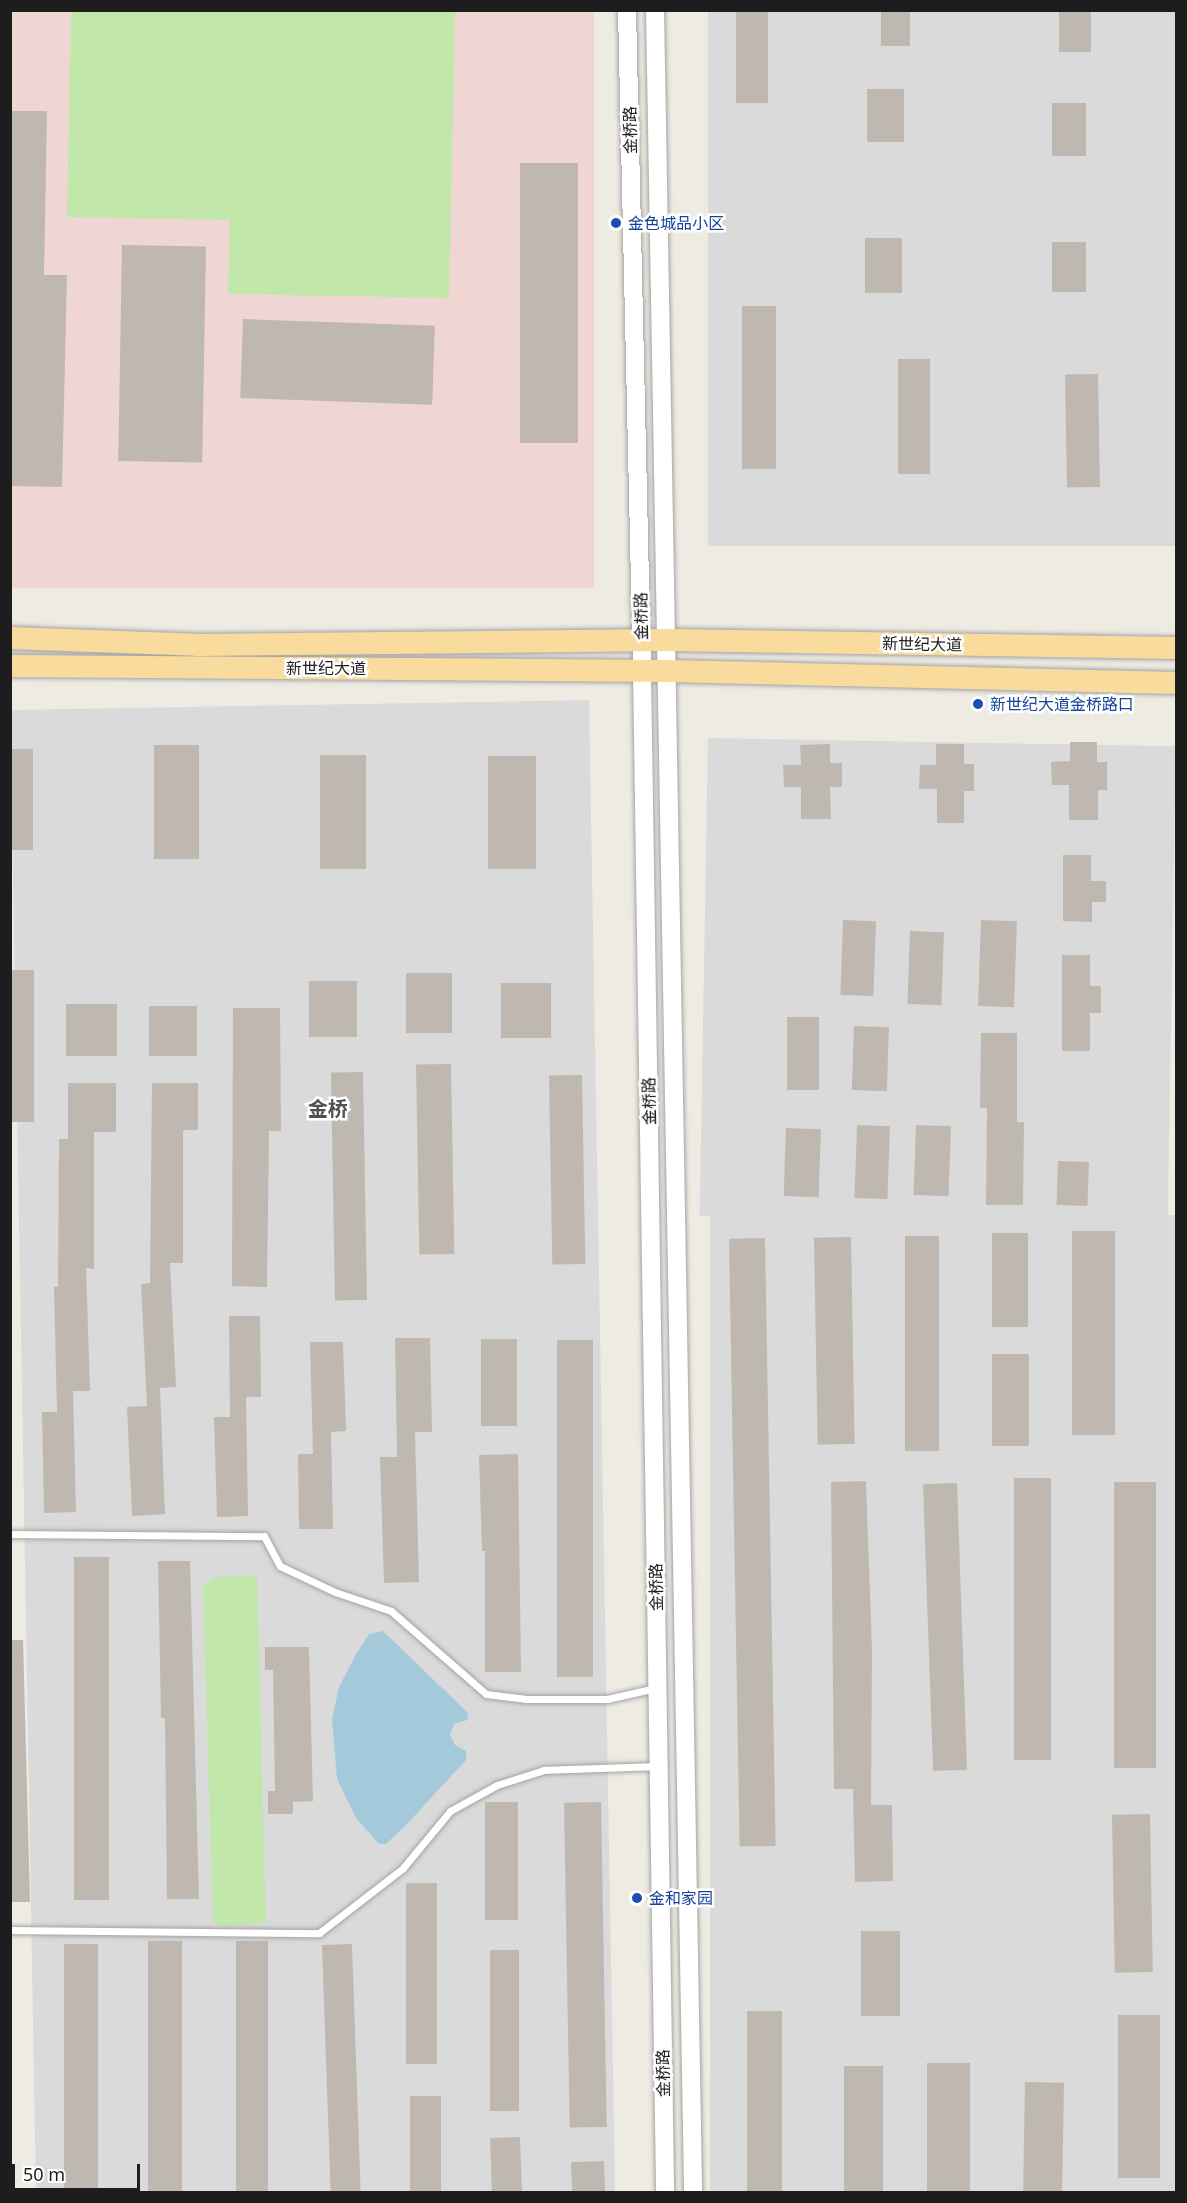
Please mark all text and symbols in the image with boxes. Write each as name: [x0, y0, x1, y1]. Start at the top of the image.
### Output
street label: 金桥路: [620, 106, 640, 154]
place label: 金色城品小区: [628, 213, 724, 233]
marker: 金色城品小区: [609, 216, 623, 230]
street label: 金桥路: [631, 592, 651, 640]
street label: 新世纪大道: [882, 634, 962, 654]
street label: 新世纪大道: [286, 658, 366, 678]
place label: 新世纪大道金桥路口: [990, 694, 1134, 714]
marker: 新世纪大道金桥路口: [971, 697, 985, 711]
street label: 金桥路: [639, 1077, 659, 1125]
district label: 金桥: [308, 1096, 348, 1120]
street label: 金桥路: [646, 1563, 666, 1611]
place label: 金和家园: [649, 1888, 713, 1908]
marker: 金和家园: [630, 1891, 644, 1905]
street label: 金桥路: [653, 2049, 673, 2097]
scale bar: [15, 2152, 142, 2190]
text: 50 m: [23, 2162, 65, 2186]

